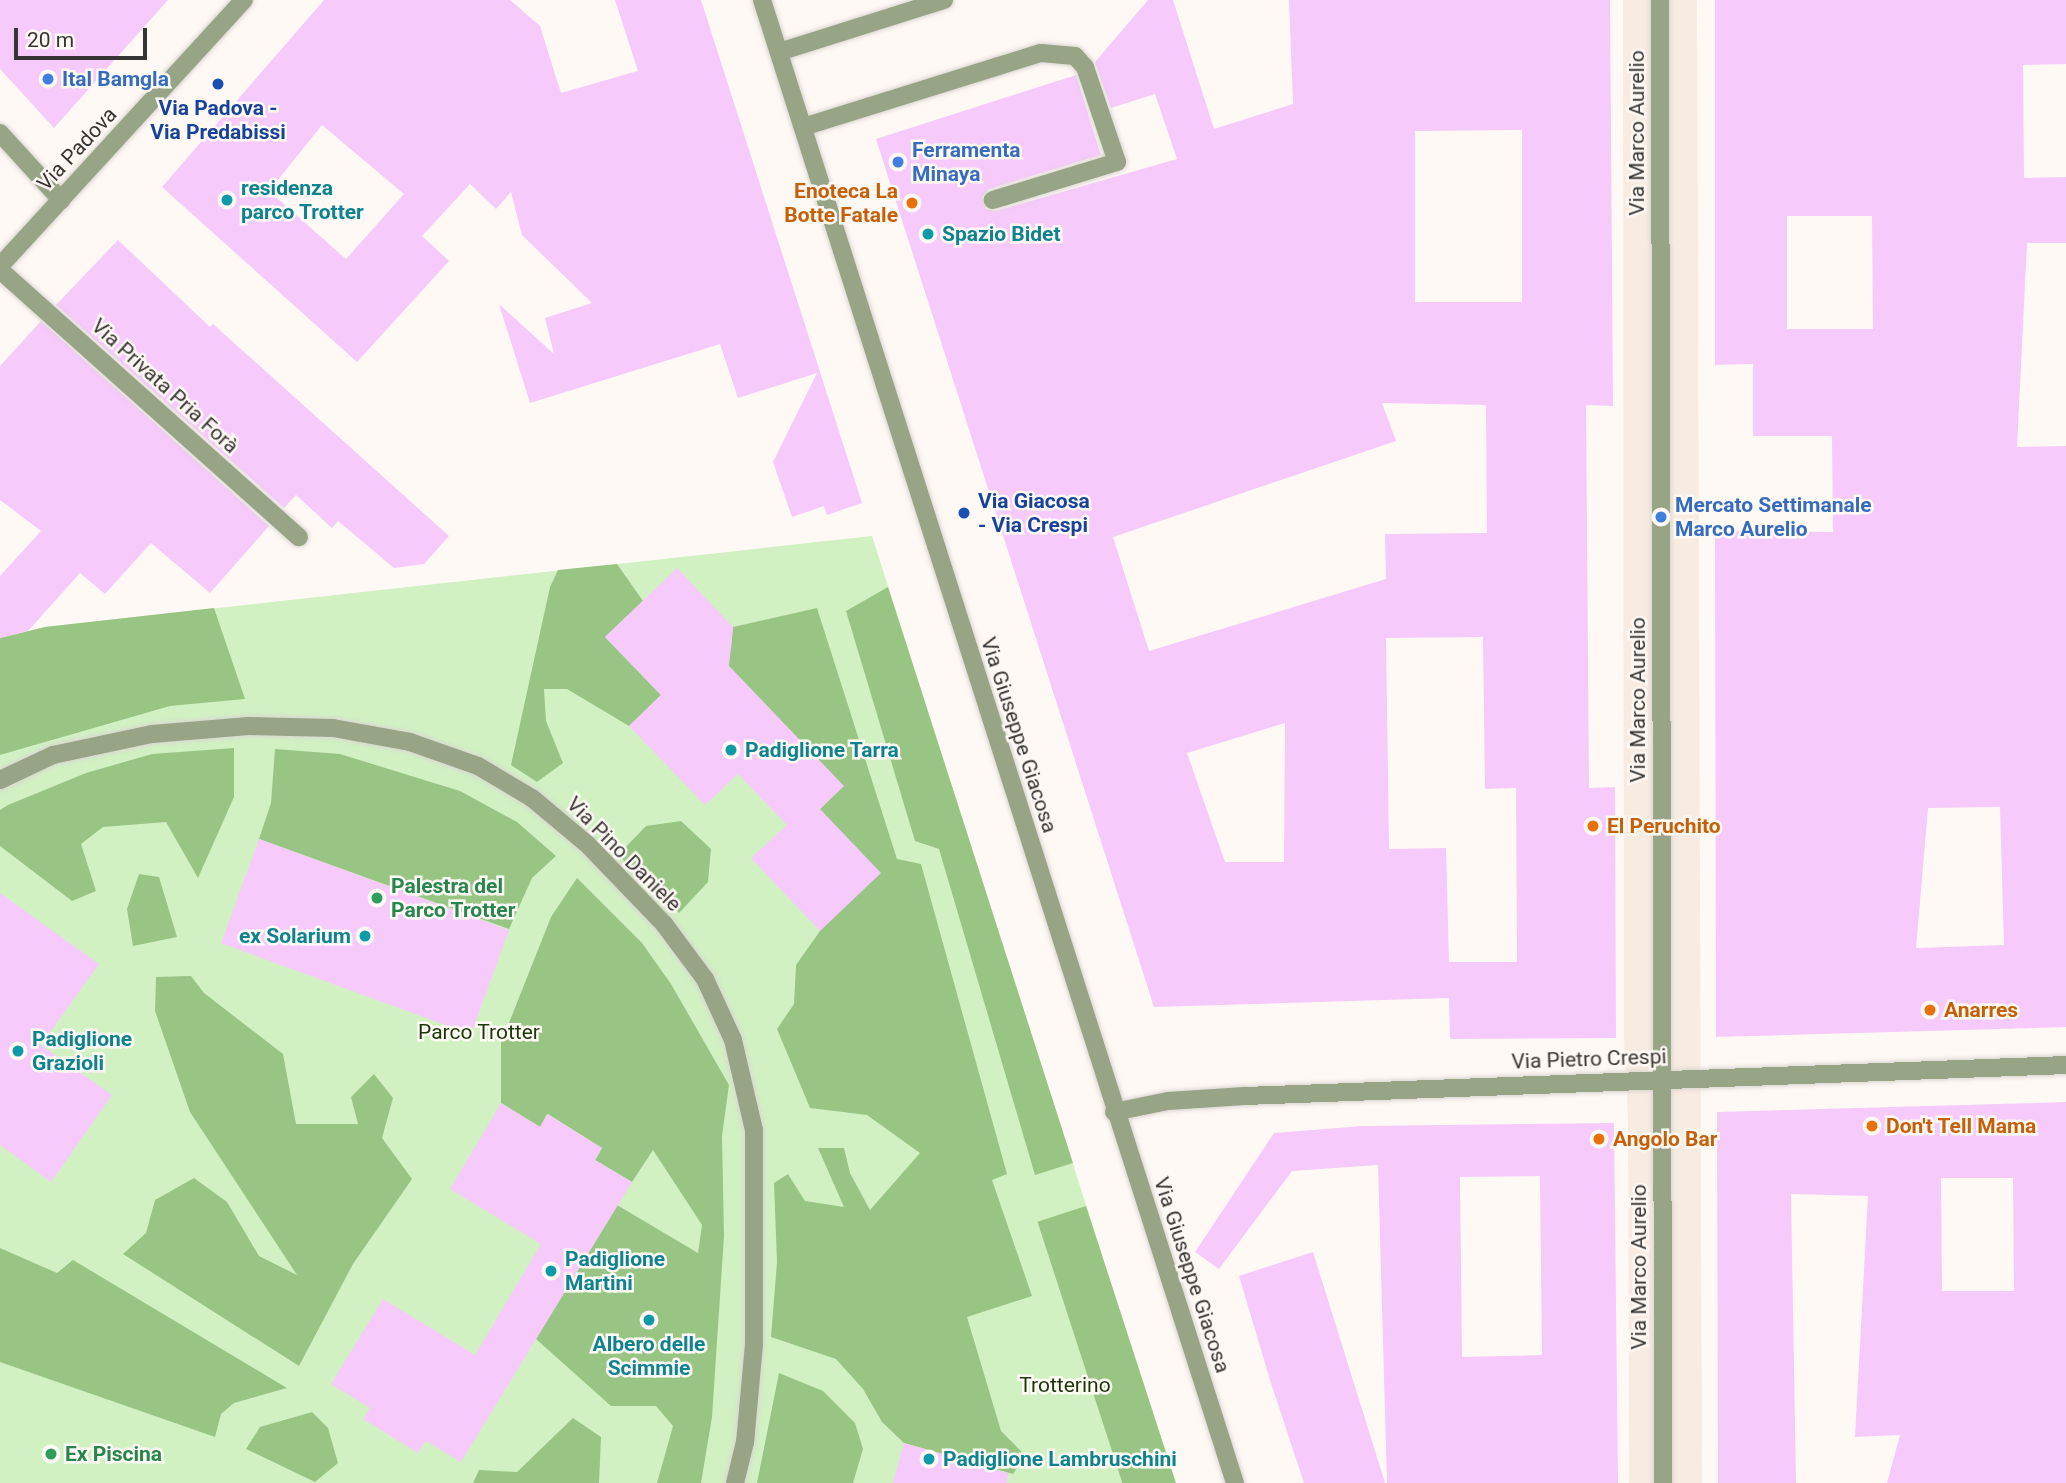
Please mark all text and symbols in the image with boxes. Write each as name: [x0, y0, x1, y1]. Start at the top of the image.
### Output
scale bar: [18, 14, 150, 58]
text: 20 m: [27, 28, 74, 52]
street label: Via Marco Aurelio: [1624, 50, 1650, 216]
place label: Ital Bamgla: [62, 66, 169, 92]
marker: Ital Bamgla: [40, 71, 56, 87]
marker: Via Padova - Via Predabissi: [210, 76, 226, 92]
place label: Via Padova - Via Predabissi: [150, 95, 286, 145]
street label: Via Padova: [32, 102, 122, 196]
place label: Ferramenta Minaya: [912, 137, 1021, 187]
marker: Ferramenta Minaya: [890, 154, 906, 170]
place label: residenza parco Trotter: [241, 175, 364, 225]
place label: Enoteca La Botte Fatale: [784, 178, 898, 228]
marker: residenza parco Trotter: [219, 192, 235, 208]
marker: Enoteca La Botte Fatale: [904, 195, 920, 211]
place label: Spazio Bidet: [942, 221, 1061, 247]
marker: Spazio Bidet: [920, 226, 936, 242]
street label: Via Privata Pria Forà: [86, 313, 244, 459]
place label: Via Giacosa - Via Crespi: [978, 488, 1090, 538]
place label: Mercato Settimanale Marco Aurelio: [1675, 492, 1872, 542]
marker: Via Giacosa - Via Crespi: [956, 505, 972, 521]
marker: Mercato Settimanale Marco Aurelio: [1653, 509, 1669, 525]
street label: Via Marco Aurelio: [1625, 617, 1651, 783]
street label: Via Giuseppe Giacosa: [975, 634, 1063, 836]
place label: Padiglione Tarra: [745, 737, 899, 763]
marker: Padiglione Tarra: [723, 742, 739, 758]
street label: Via Pino Daniele: [562, 792, 686, 916]
place label: El Peruchito: [1607, 813, 1721, 839]
marker: El Peruchito: [1585, 818, 1601, 834]
place label: Palestra del Parco Trotter: [391, 873, 516, 923]
marker: Palestra del Parco Trotter: [369, 890, 385, 906]
place label: ex Solarium: [239, 923, 351, 949]
marker: ex Solarium: [357, 928, 373, 944]
place label: Anarres: [1944, 997, 2018, 1023]
marker: Anarres: [1922, 1002, 1938, 1018]
park label: Parco Trotter: [418, 1019, 540, 1045]
place label: Padiglione Grazioli: [32, 1026, 132, 1076]
marker: Padiglione Grazioli: [10, 1043, 26, 1059]
street label: Via Pietro Crespi: [1511, 1044, 1667, 1074]
place label: Don't Tell Mama: [1886, 1113, 2037, 1139]
marker: Don't Tell Mama: [1864, 1118, 1880, 1134]
place label: Angolo Bar: [1613, 1126, 1717, 1152]
marker: Angolo Bar: [1591, 1131, 1607, 1147]
street label: Via Giuseppe Giacosa: [1148, 1174, 1236, 1376]
street label: Via Marco Aurelio: [1626, 1184, 1652, 1350]
place label: Padiglione Martini: [565, 1246, 665, 1296]
marker: Padiglione Martini: [543, 1263, 559, 1279]
marker: Albero delle Scimmie: [641, 1312, 657, 1328]
place label: Albero delle Scimmie: [593, 1331, 705, 1381]
park label: Trotterino: [1019, 1372, 1111, 1398]
place label: Ex Piscina: [65, 1441, 162, 1467]
marker: Ex Piscina: [43, 1446, 59, 1462]
place label: Padiglione Lambruschini: [943, 1446, 1177, 1472]
marker: Padiglione Lambruschini: [921, 1451, 937, 1467]

